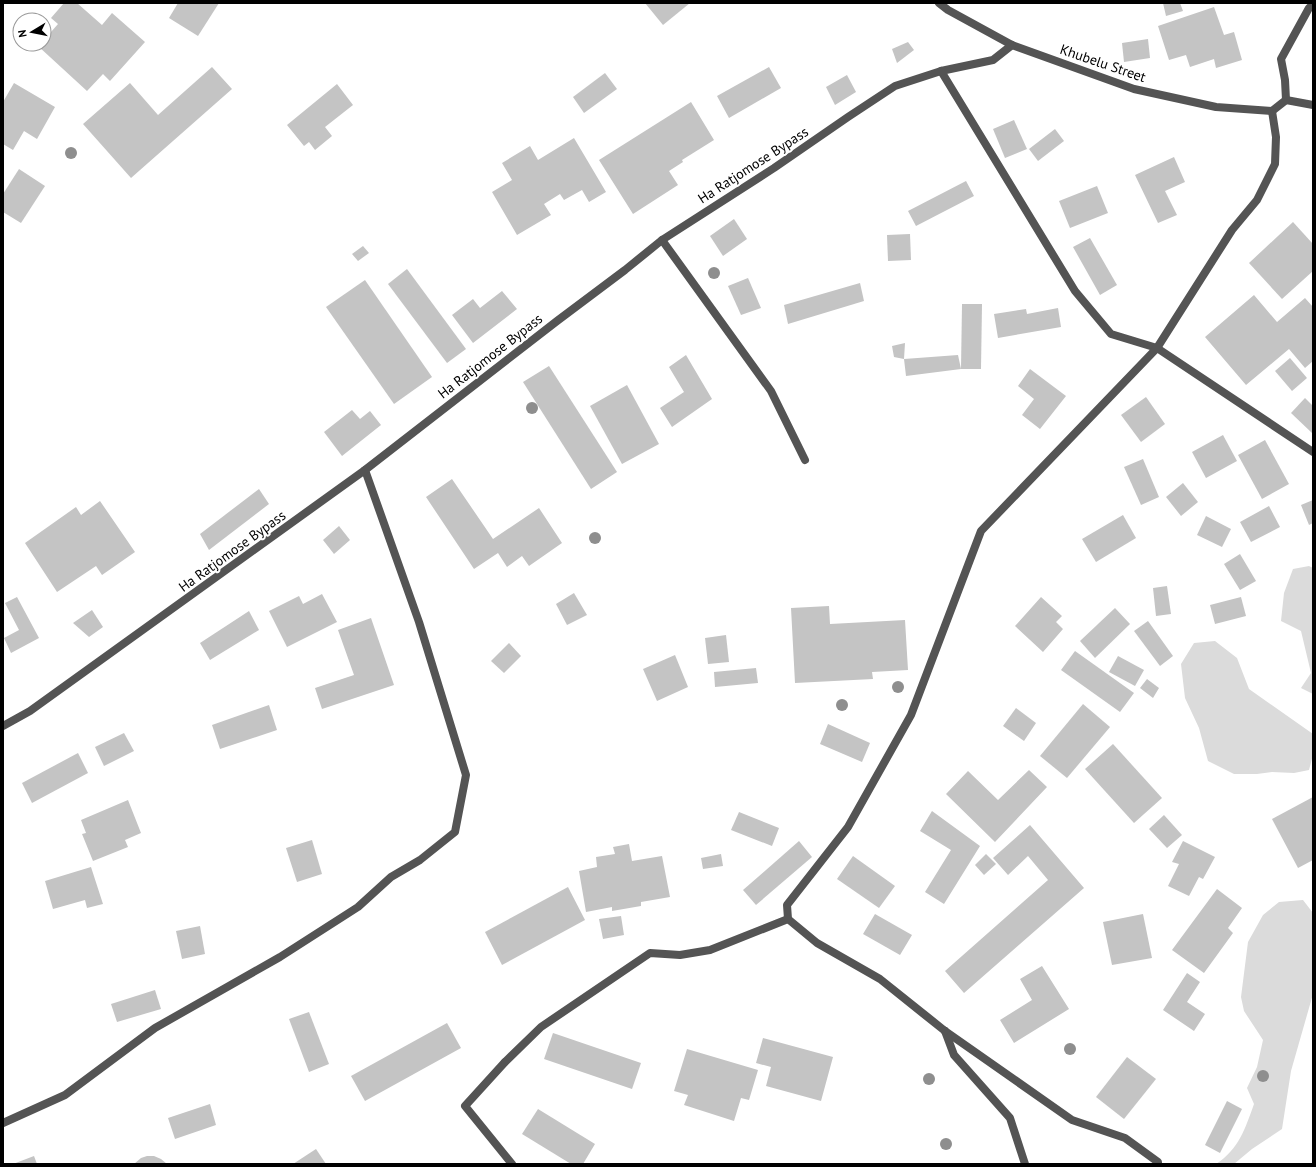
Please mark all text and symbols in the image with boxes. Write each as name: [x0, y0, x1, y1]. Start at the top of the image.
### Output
north arrow: [12, 12, 52, 52]
text: N: [15, 29, 30, 39]
street label: Khubelu Street: [1058, 40, 1149, 86]
street label: Ha Ratjomose Bypass: [694, 123, 812, 207]
street label: Ha Ratjomose Bypass: [434, 309, 546, 402]
street label: Ha Ratjomose Bypass: [175, 506, 289, 596]

